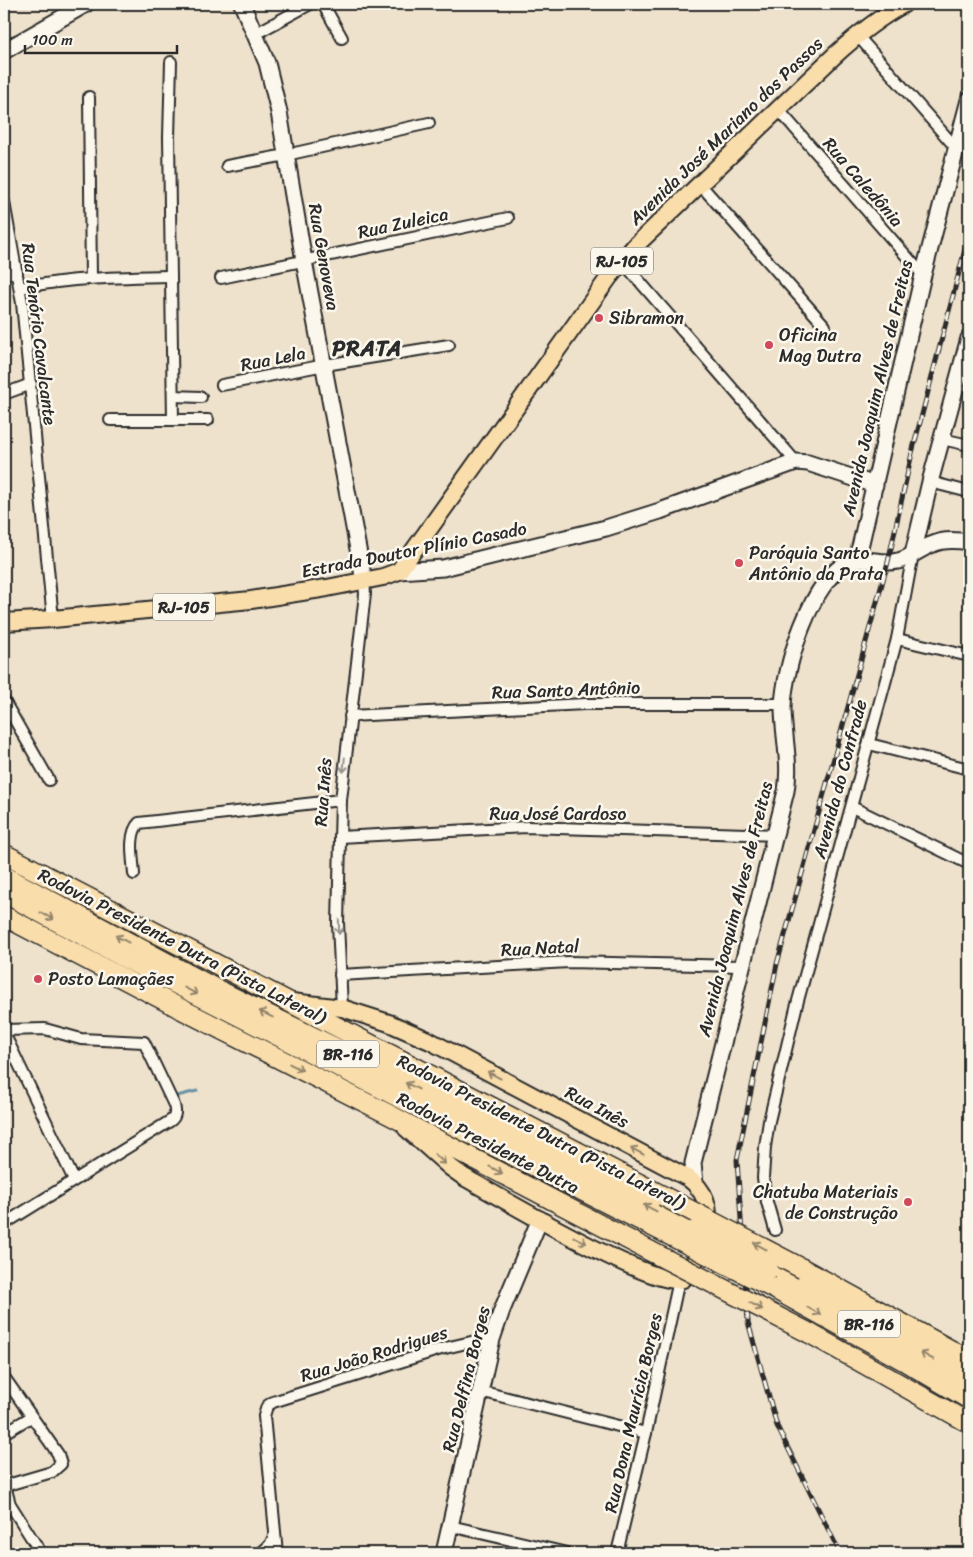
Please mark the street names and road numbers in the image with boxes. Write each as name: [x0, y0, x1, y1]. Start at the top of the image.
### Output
street label: Avenida José Mariano dos Passos: [620, 28, 831, 234]
street label: Rua Caledônia: [814, 129, 912, 235]
street label: Rua Zuleica: [355, 198, 451, 248]
street label: Rua Genoveva: [299, 201, 349, 313]
street label: Rua Tenório Cavalcante: [12, 241, 66, 427]
road number: RJ-105: [591, 248, 653, 274]
street label: Avenida Joaquim Alves de Freitas: [832, 256, 922, 520]
street label: Rua Lela: [238, 337, 308, 381]
street label: Estrada Doutor Plínio Casado: [299, 512, 529, 588]
road number: RJ-105: [153, 594, 215, 620]
street label: Rua Santo Antônio: [491, 671, 641, 709]
street label: Avenida do Confrade: [803, 696, 877, 863]
street label: Rua Inês: [305, 756, 341, 827]
street label: Avenida Joaquim Alves de Freitas: [688, 777, 782, 1041]
street label: Rua José Cardoso: [490, 798, 627, 830]
street label: Rodovia Presidente Dutra (Pista Lateral): [32, 859, 333, 1034]
street label: Rua Natal: [500, 930, 581, 966]
road number: BR-116: [317, 1040, 379, 1068]
street label: Rodovia Presidente Dutra (Pista Lateral): [393, 1050, 689, 1214]
street label: Rua Inês: [559, 1077, 635, 1138]
street label: Rodovia Presidente Dutra: [394, 1088, 582, 1198]
street label: Rua Delfina Borges: [432, 1302, 500, 1455]
street label: Rua Dona Maurícia Borges: [594, 1309, 672, 1516]
road number: BR-116: [838, 1310, 900, 1338]
street label: Rua João Rodrigues: [296, 1316, 452, 1392]

